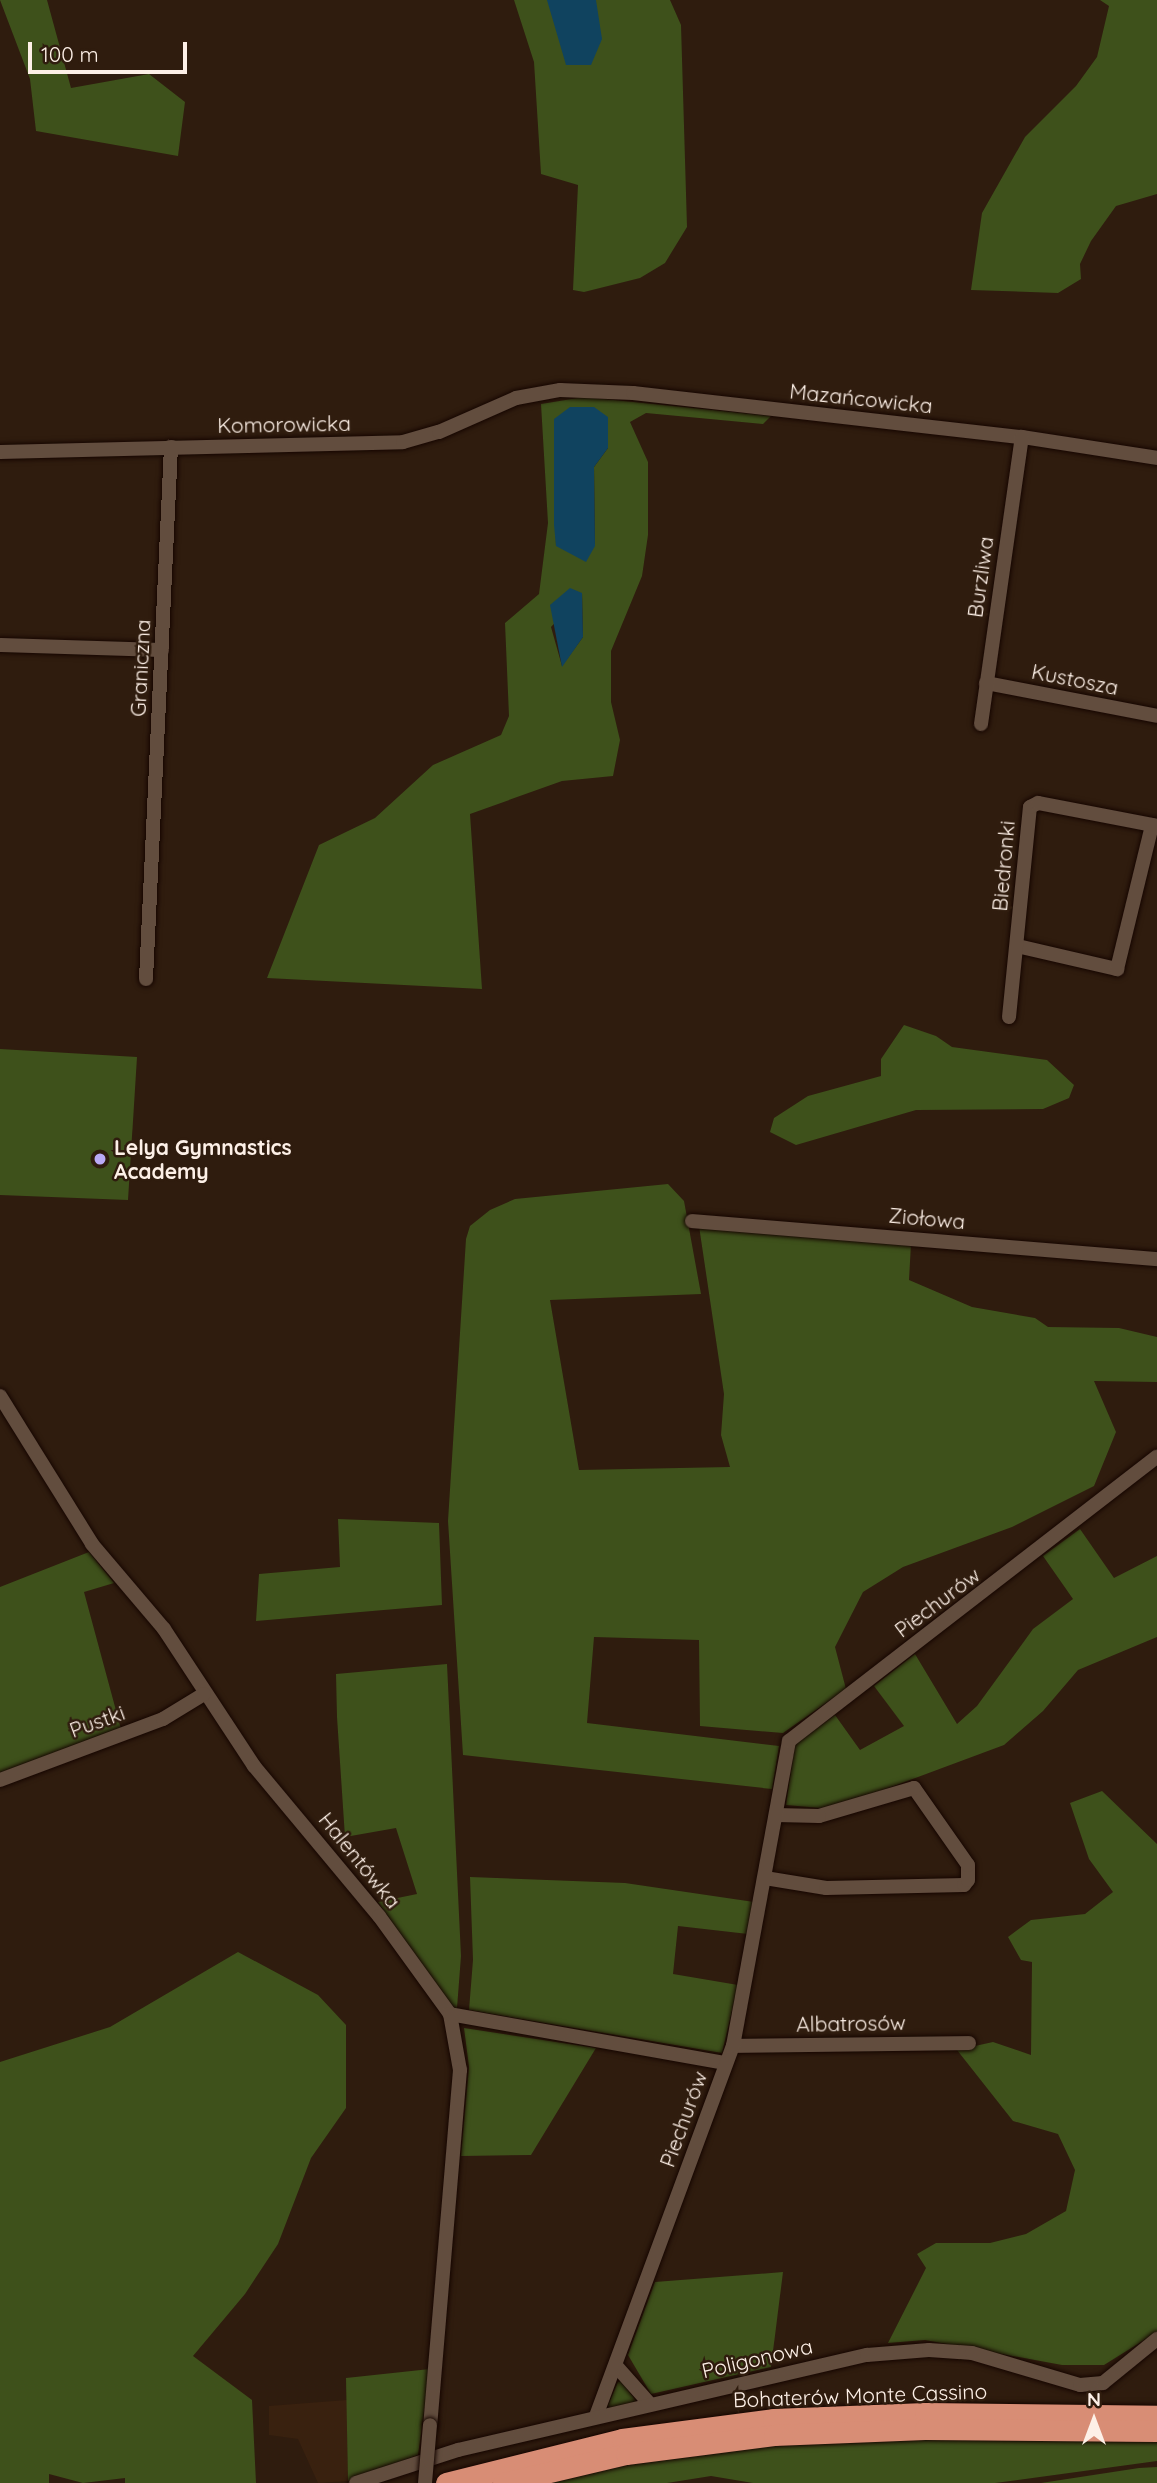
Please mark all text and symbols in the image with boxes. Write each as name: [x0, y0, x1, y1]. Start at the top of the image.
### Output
scale bar: [32, 28, 191, 72]
text: 100 m: [41, 41, 99, 67]
street label: Mazańcowicka: [788, 378, 934, 418]
street label: Komorowicka: [217, 410, 351, 438]
street label: Burzliwa: [962, 535, 998, 619]
street label: Graniczna: [125, 619, 155, 717]
street label: Kustosza: [1029, 658, 1121, 700]
street label: Biedronki: [986, 820, 1020, 912]
place label: Lelya Gymnastics Academy: [114, 1134, 292, 1184]
marker: Lelya Gymnastics Academy: [92, 1151, 108, 1167]
street label: Ziołowa: [888, 1202, 966, 1234]
street label: Piechurów: [889, 1562, 985, 1642]
street label: Pustki: [66, 1699, 128, 1743]
street label: Halentówka: [314, 1807, 406, 1913]
street label: Albatrosów: [796, 2009, 906, 2037]
street label: Piechurów: [654, 2068, 712, 2170]
street label: Poligonowa: [699, 2333, 815, 2383]
street label: Bohaterów Monte Cassino: [732, 2378, 988, 2412]
north arrow: [1059, 2385, 1129, 2455]
text: N: [1087, 2387, 1101, 2411]

